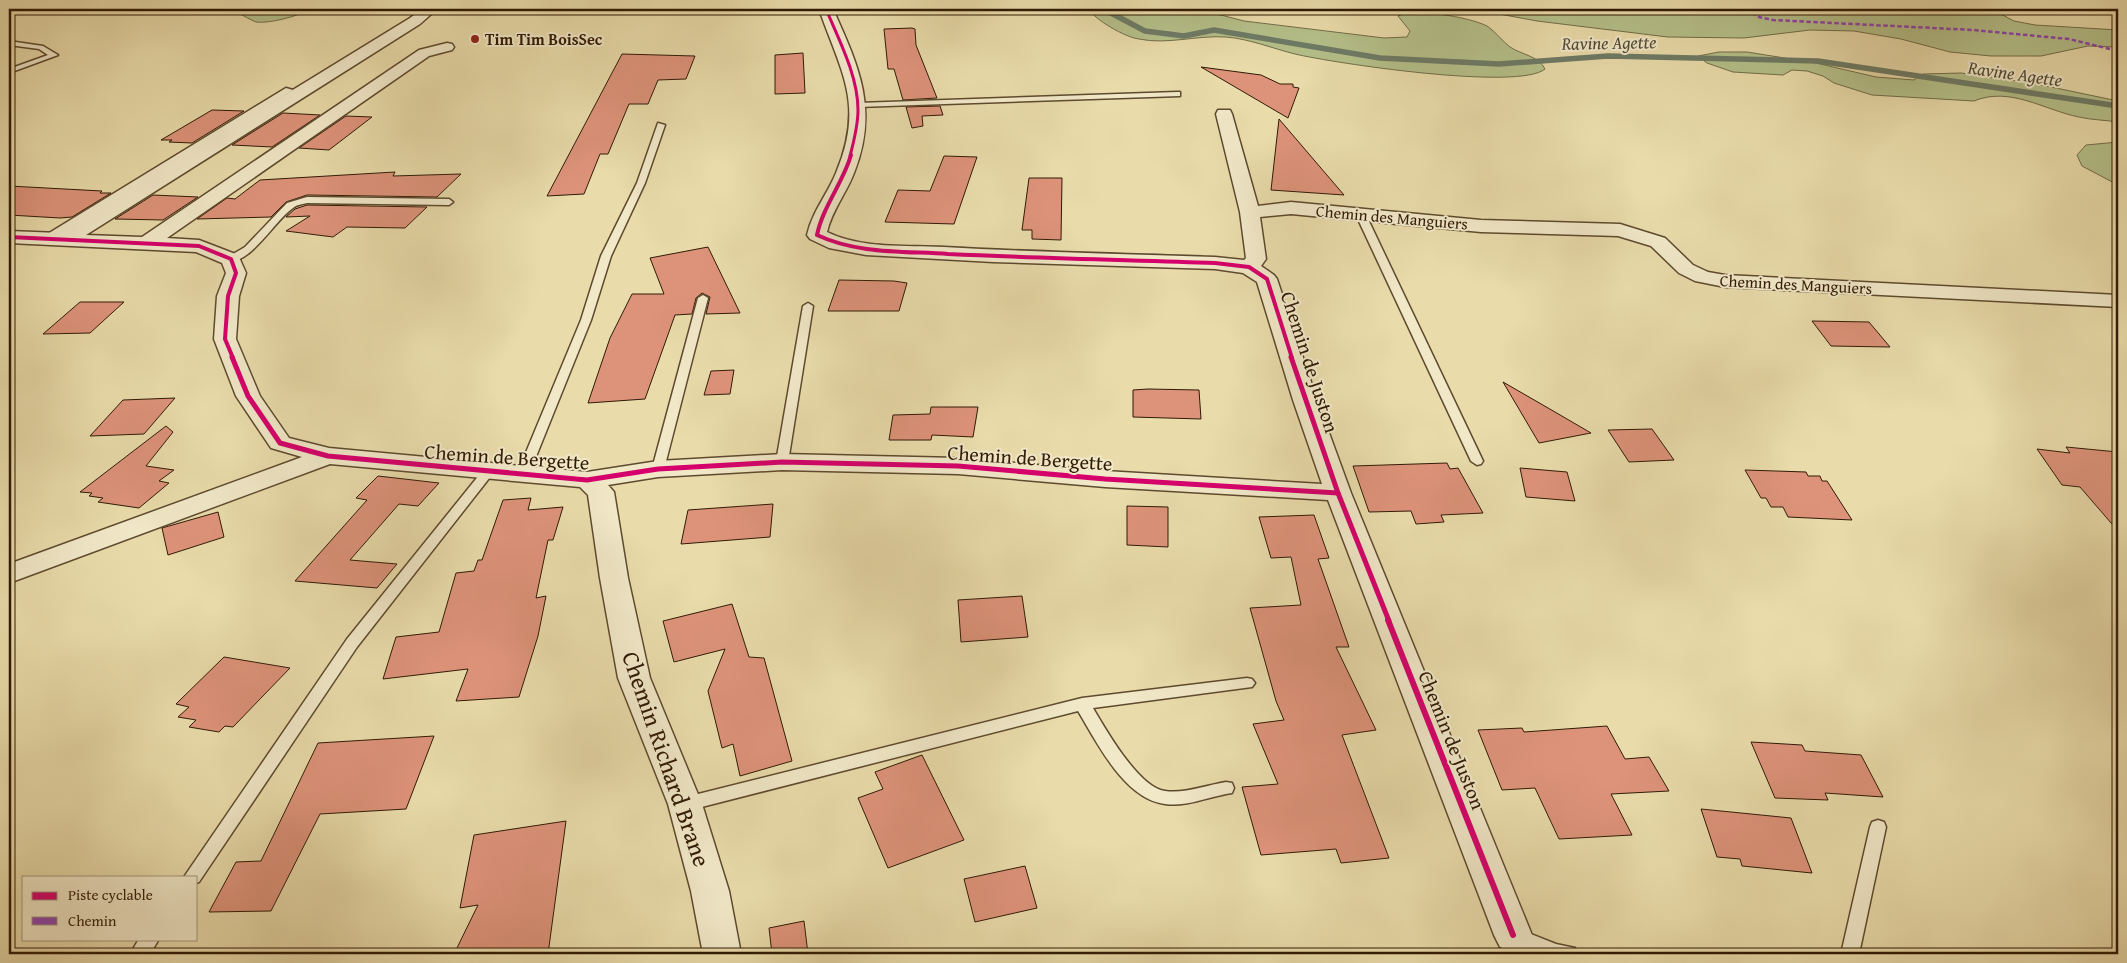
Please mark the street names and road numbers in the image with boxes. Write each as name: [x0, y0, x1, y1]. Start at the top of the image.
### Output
street label: Chemin des Manguiers: [1315, 198, 1469, 236]
street label: Chemin des Manguiers: [1719, 268, 1873, 300]
street label: Chemin de Juston: [1274, 287, 1347, 436]
street label: Chemin de Bergette: [424, 436, 591, 477]
street label: Chemin de Bergette: [947, 437, 1114, 478]
street label: Chemin Richard Brane: [613, 646, 720, 871]
street label: Chemin de Juston: [1411, 666, 1493, 813]

